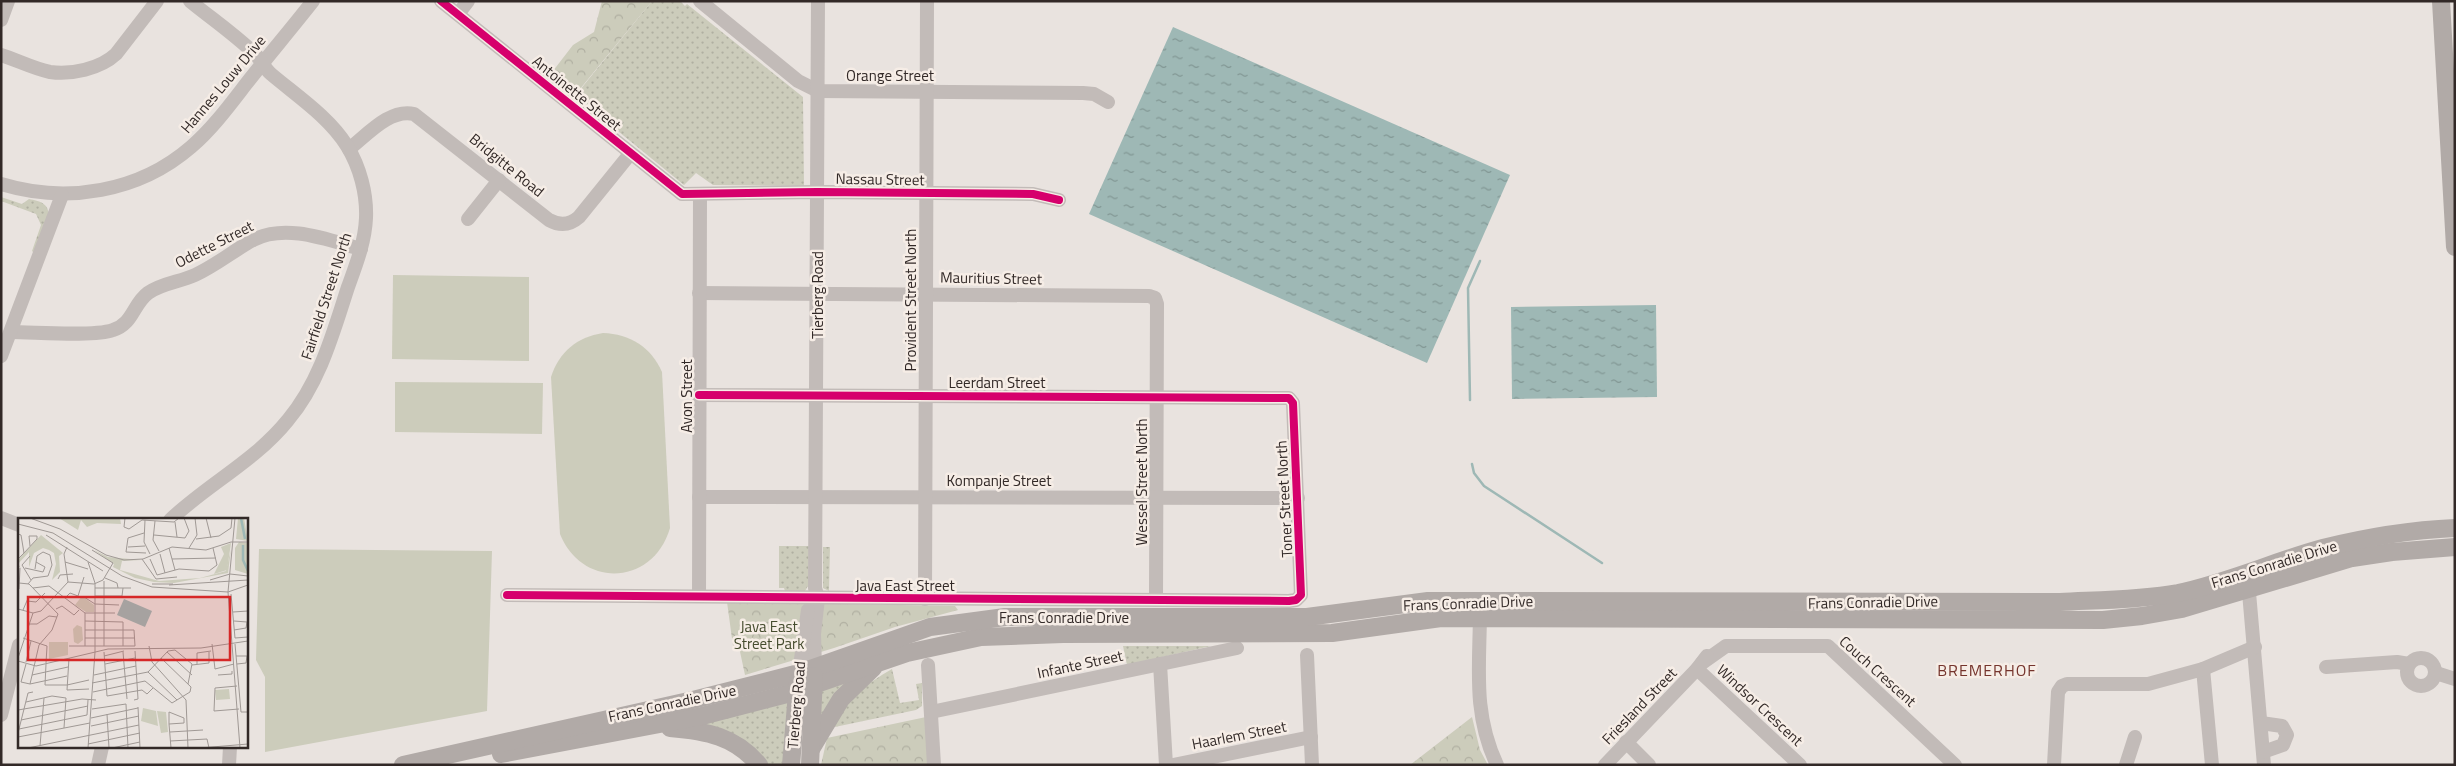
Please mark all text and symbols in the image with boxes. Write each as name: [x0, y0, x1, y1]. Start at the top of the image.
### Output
street label: Hannes Louw Drive: [175, 30, 271, 138]
street label: Antoinette Street: [527, 50, 627, 137]
street label: Orange Street: [846, 64, 935, 87]
street label: Bridgitte Road: [465, 128, 549, 202]
street label: Nassau Street: [835, 167, 925, 191]
street label: Odette Street: [171, 214, 258, 274]
street label: Fairfield Street North: [295, 229, 357, 363]
street label: Provident Street North: [899, 229, 922, 371]
street label: Tierberg Road: [806, 251, 829, 339]
street label: Mauritius Street: [940, 266, 1043, 290]
street label: Avon Street: [675, 358, 698, 433]
street label: Leerdam Street: [948, 371, 1046, 394]
street label: Wessel Street North: [1130, 418, 1153, 546]
street label: Toner Street North: [1269, 440, 1299, 558]
street label: Kompanje Street: [946, 469, 1052, 492]
inset map: [18, 518, 248, 748]
street label: Frans Conradie Drive: [2208, 534, 2340, 594]
street label: Java East Street: [855, 574, 956, 597]
street label: Frans Conradie Drive: [1403, 589, 1533, 617]
street label: Frans Conradie Drive: [1808, 589, 1938, 615]
street label: Frans Conradie Drive: [999, 606, 1129, 629]
park label: Java East Street Park: [734, 615, 804, 655]
street label: Couch Crescent: [1834, 630, 1922, 712]
street label: Infante Street: [1035, 644, 1126, 684]
district label: BREMERHOF: [1937, 658, 2037, 682]
street label: Windsor Crescent: [1712, 659, 1809, 752]
street label: Tierberg Road: [781, 660, 811, 750]
street label: Friesland Street: [1596, 662, 1682, 750]
street label: Frans Conradie Drive: [606, 678, 738, 728]
street label: Haarlem Street: [1190, 714, 1289, 755]

